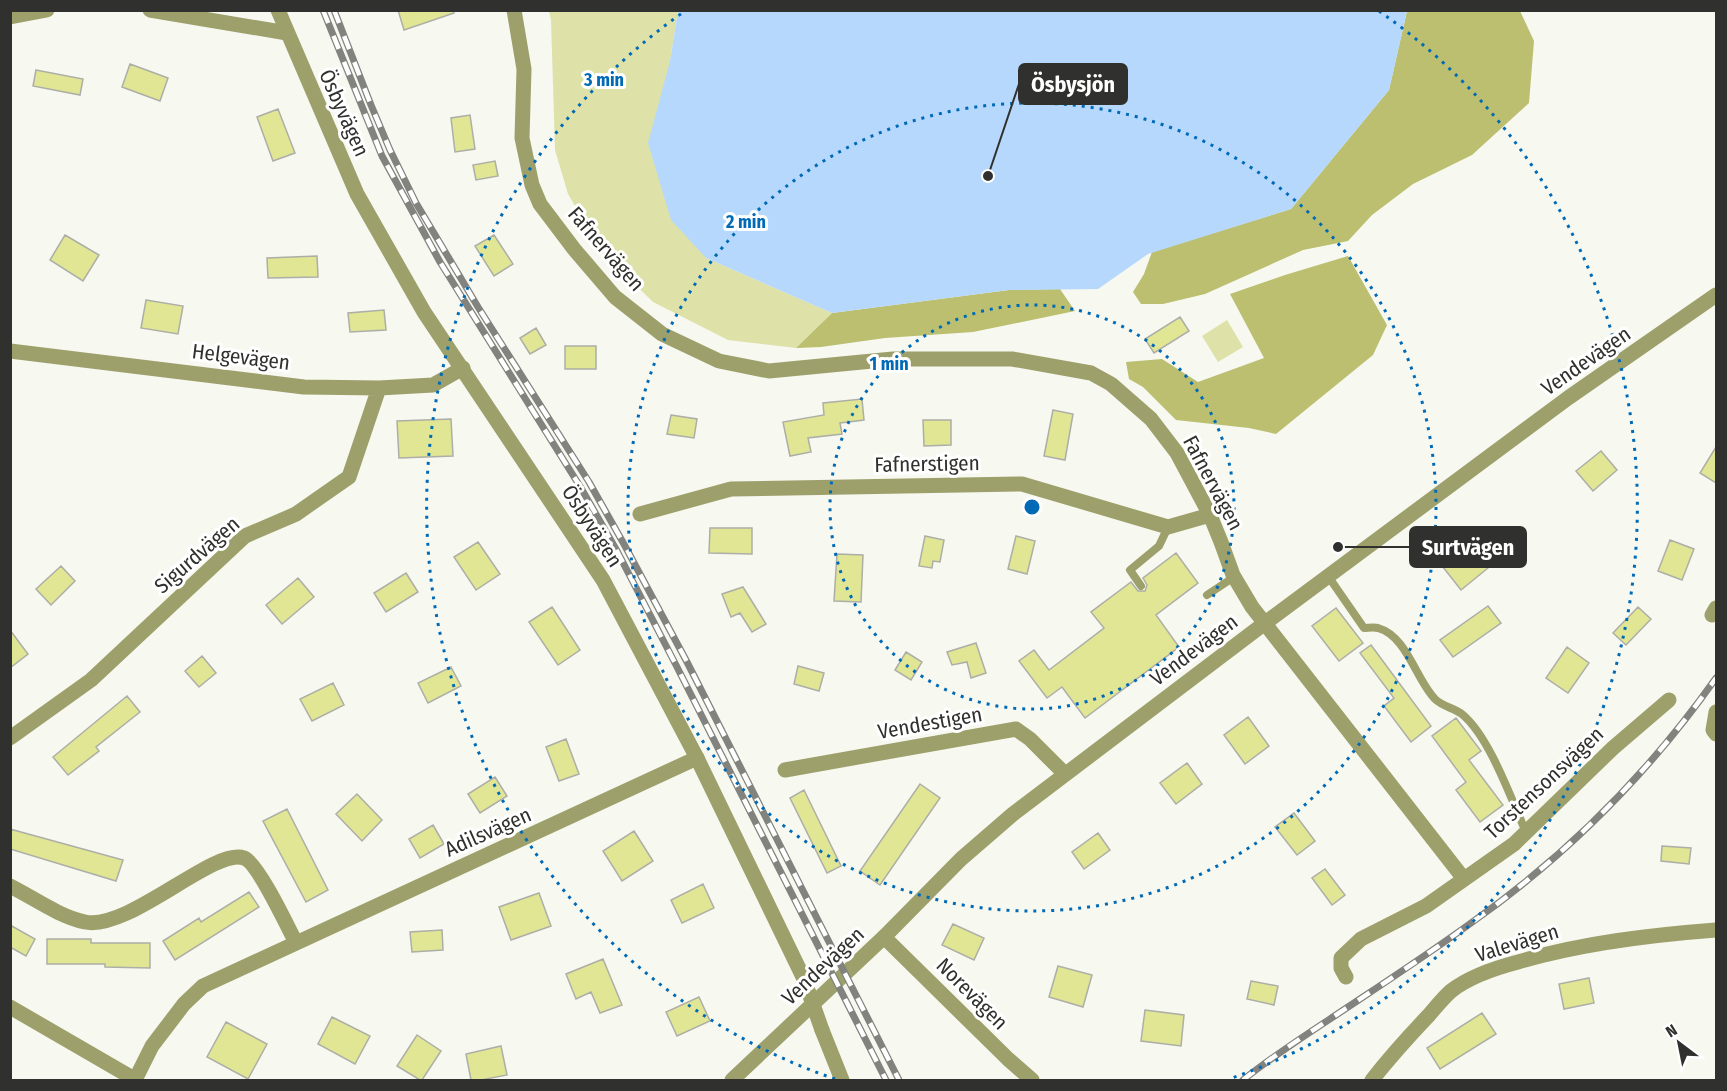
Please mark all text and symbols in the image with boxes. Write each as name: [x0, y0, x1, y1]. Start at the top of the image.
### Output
callout: Ösbysjön: [1019, 64, 1127, 104]
street label: Ösbyvägen: [313, 65, 375, 161]
text: 3 min: [583, 69, 624, 91]
text: Ösbysjön: [1031, 71, 1115, 98]
street label: Fafnervägen: [562, 201, 650, 297]
text: 2 min: [725, 211, 766, 233]
street label: Vendevägen: [1536, 321, 1636, 401]
street label: Helgevägen: [190, 338, 292, 376]
text: 1 min: [869, 353, 909, 375]
street label: Fafnervägen: [1177, 431, 1249, 535]
street label: Fafnerstigen: [874, 450, 980, 478]
street label: Ösbyvägen: [556, 480, 628, 572]
centre of rings: [1022, 497, 1042, 517]
street label: Sigurdvägen: [149, 511, 245, 599]
callout: Surtvägen: [1410, 527, 1526, 567]
text: Surtvägen: [1422, 534, 1514, 561]
street label: Vendevägen: [1145, 609, 1243, 691]
street label: Vendestigen: [876, 701, 984, 745]
street label: Torstensonsvägen: [1479, 721, 1609, 845]
street label: Adilsvägen: [441, 801, 535, 863]
street label: Valevägen: [1472, 918, 1562, 968]
street label: Vendevägen: [776, 921, 870, 1011]
street label: Norevägen: [931, 953, 1013, 1035]
north arrow: [1649, 1013, 1709, 1073]
text: N: [1662, 1020, 1680, 1041]

